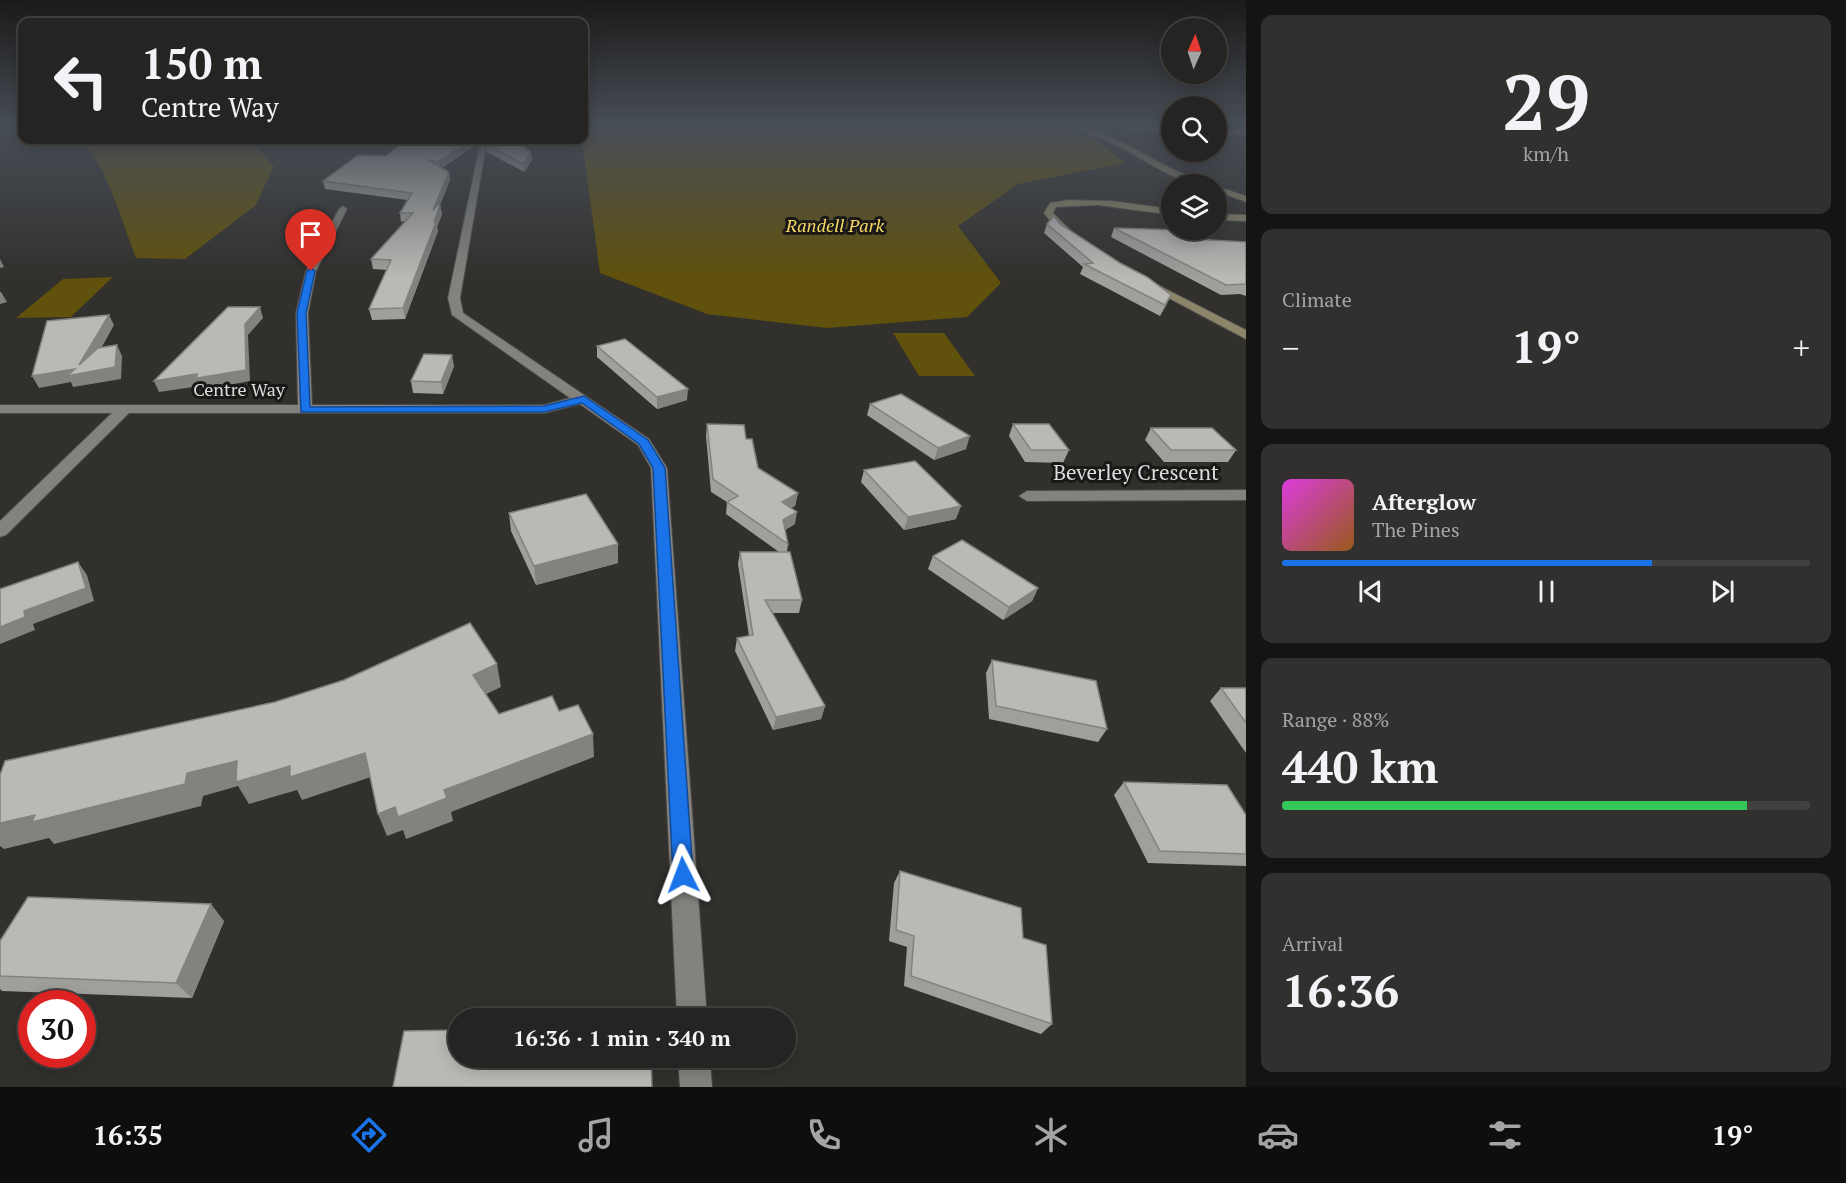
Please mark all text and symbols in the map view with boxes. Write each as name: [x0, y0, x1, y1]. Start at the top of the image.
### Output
north arrow: [1161, 18, 1227, 84]
map controls: [1161, 18, 1227, 240]
text: 150 m: [141, 35, 262, 91]
icon: left: [42, 42, 120, 120]
text: 29: [1502, 49, 1590, 152]
text: Centre Way: [141, 89, 279, 125]
button: search: [1161, 96, 1227, 162]
text: km/h: [1523, 140, 1569, 167]
button: layers: [1161, 174, 1227, 240]
pin: [285, 209, 336, 271]
park label: Randell Park: [785, 213, 884, 237]
icon: arrive: [294, 218, 327, 251]
text: Climate: [1282, 286, 1352, 313]
text: 19°: [1511, 316, 1581, 376]
text: −: [1282, 326, 1300, 369]
text: +: [1792, 326, 1810, 369]
street label: Centre Way: [193, 377, 286, 401]
street label: Beverley Crescent: [1053, 458, 1219, 486]
text: Afterglow: [1372, 487, 1476, 516]
text: The Pines: [1372, 516, 1460, 543]
icon: previous: [1354, 575, 1387, 608]
icon: pause: [1530, 575, 1563, 608]
icon: next: [1706, 575, 1739, 608]
text: Range · 88%: [1282, 706, 1389, 733]
text: 440 km: [1282, 736, 1438, 796]
position arrow: [651, 843, 715, 907]
text: Arrival: [1282, 930, 1343, 957]
text: 16:36: [1282, 960, 1399, 1020]
speed limit sign: 30: [18, 990, 96, 1068]
text: 16:36 · 1 min · 340 m: [513, 1023, 731, 1052]
icon: directions: [348, 1114, 390, 1156]
icon: music: [575, 1114, 617, 1156]
icon: phone: [803, 1114, 845, 1156]
icon: climate: [1030, 1114, 1072, 1156]
icon: car: [1257, 1114, 1299, 1156]
icon: filters: [1484, 1114, 1526, 1156]
text: 16:35: [93, 1117, 163, 1153]
text: 19°: [1712, 1117, 1753, 1153]

